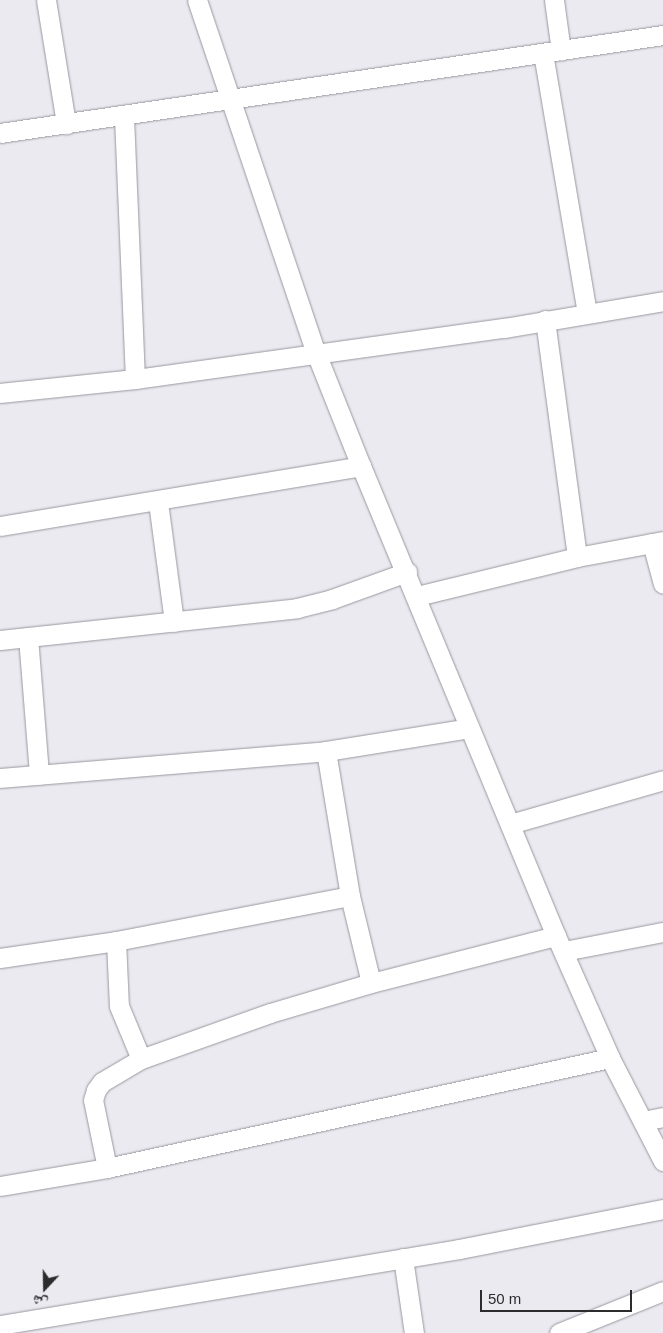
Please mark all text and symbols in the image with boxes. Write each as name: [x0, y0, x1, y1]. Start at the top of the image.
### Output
north arrow: [20, 1263, 70, 1313]
scale bar: [483, 1280, 636, 1312]
text: 50 m: [488, 1290, 521, 1307]
text: ش: [30, 1292, 49, 1312]

